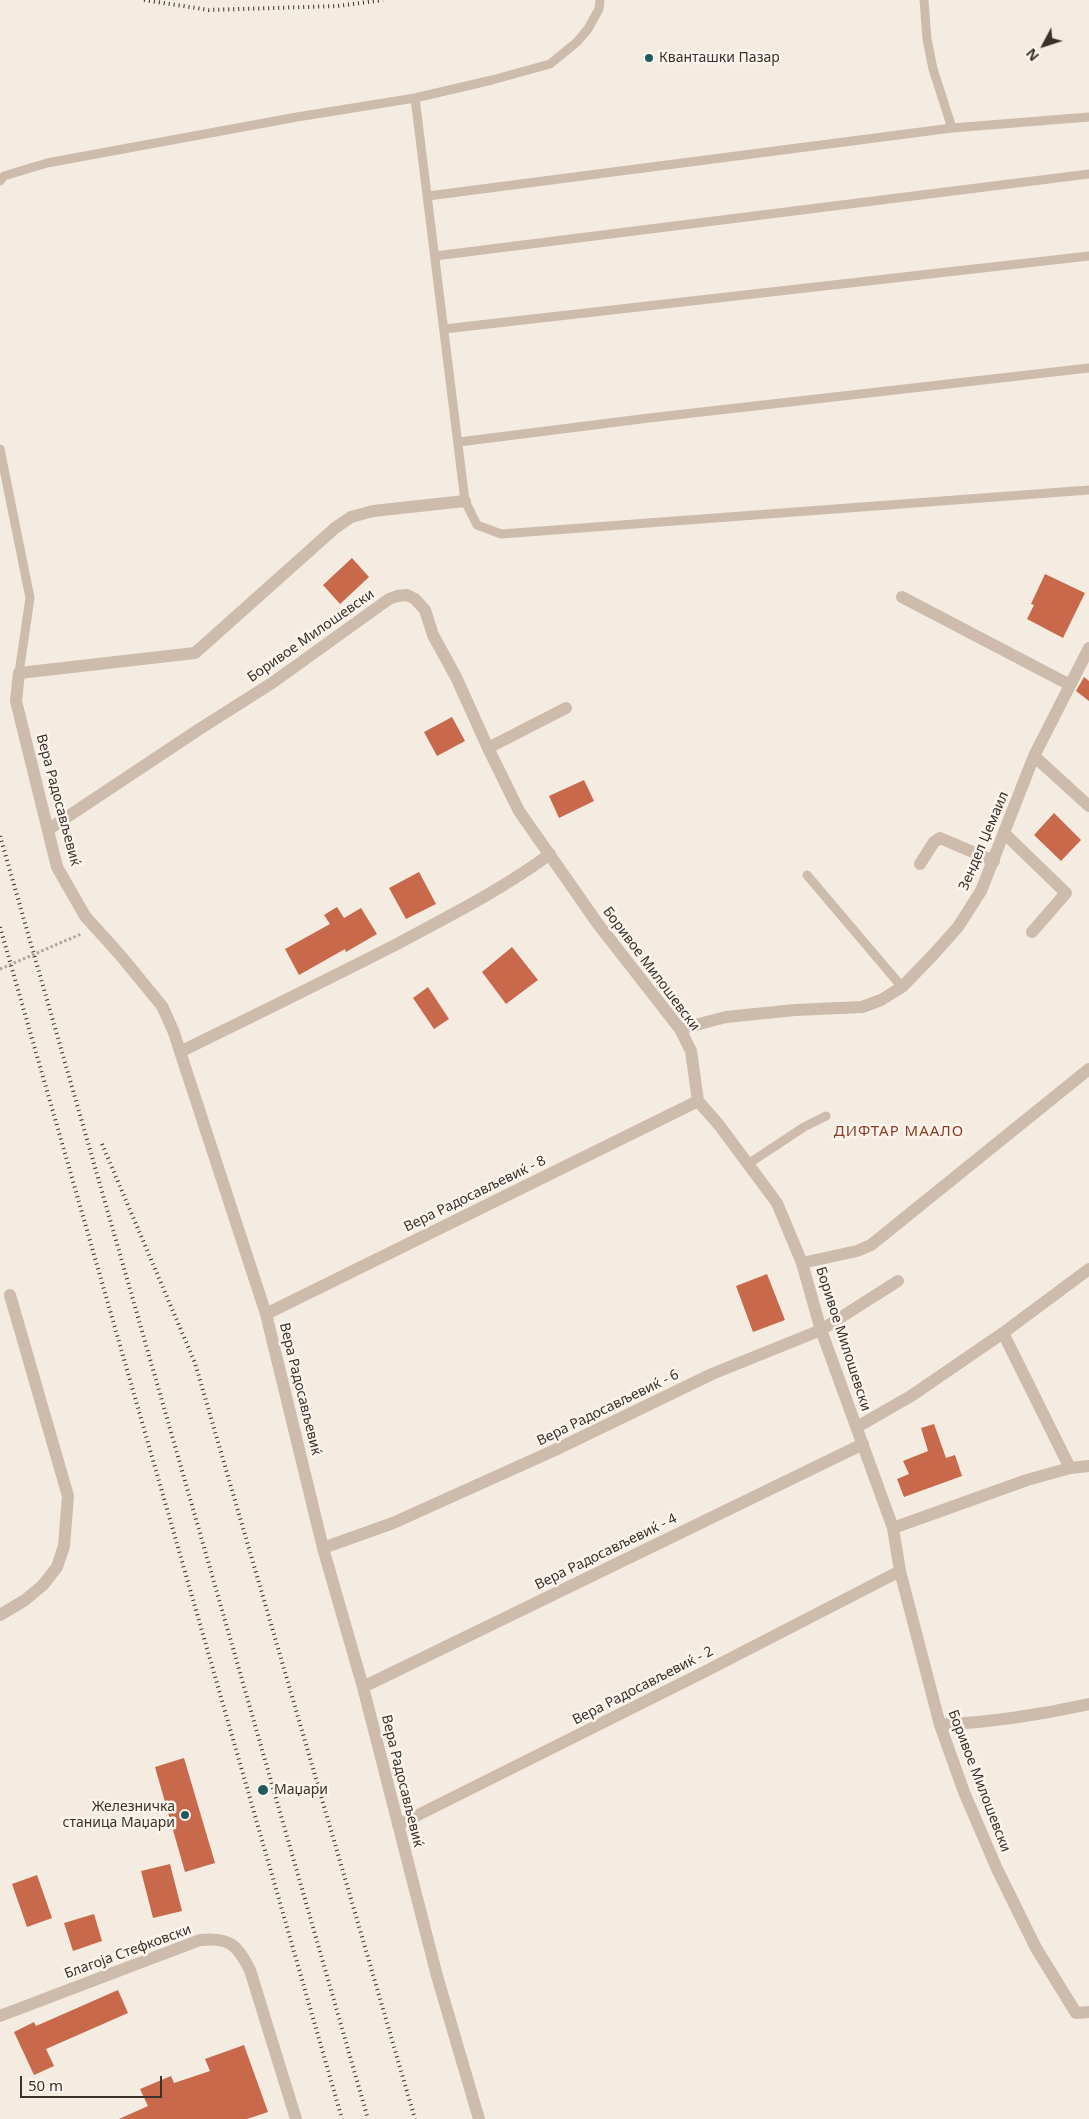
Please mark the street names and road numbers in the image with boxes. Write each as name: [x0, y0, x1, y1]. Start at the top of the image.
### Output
street label: Боривое Милошевски: [244, 586, 378, 686]
street label: Вера Радосављевиќ: [32, 732, 84, 868]
street label: Зендел Џемаил: [956, 789, 1012, 893]
street label: Боривое Милошевски: [599, 904, 703, 1034]
street label: Вера Радосављевиќ - 8: [401, 1152, 549, 1236]
street label: Боривое Милошевски: [812, 1265, 874, 1413]
street label: Вера Радосављевиќ: [275, 1321, 325, 1457]
street label: Вера Радосављевиќ - 6: [534, 1366, 682, 1450]
street label: Вера Радосављевиќ - 4: [532, 1510, 680, 1594]
street label: Вера Радосављевиќ - 2: [570, 1643, 716, 1729]
street label: Боривое Милошевски: [944, 1708, 1014, 1854]
street label: Вера Радосављевиќ: [377, 1713, 427, 1849]
street label: Благоја Стефковски: [62, 1921, 194, 1983]

